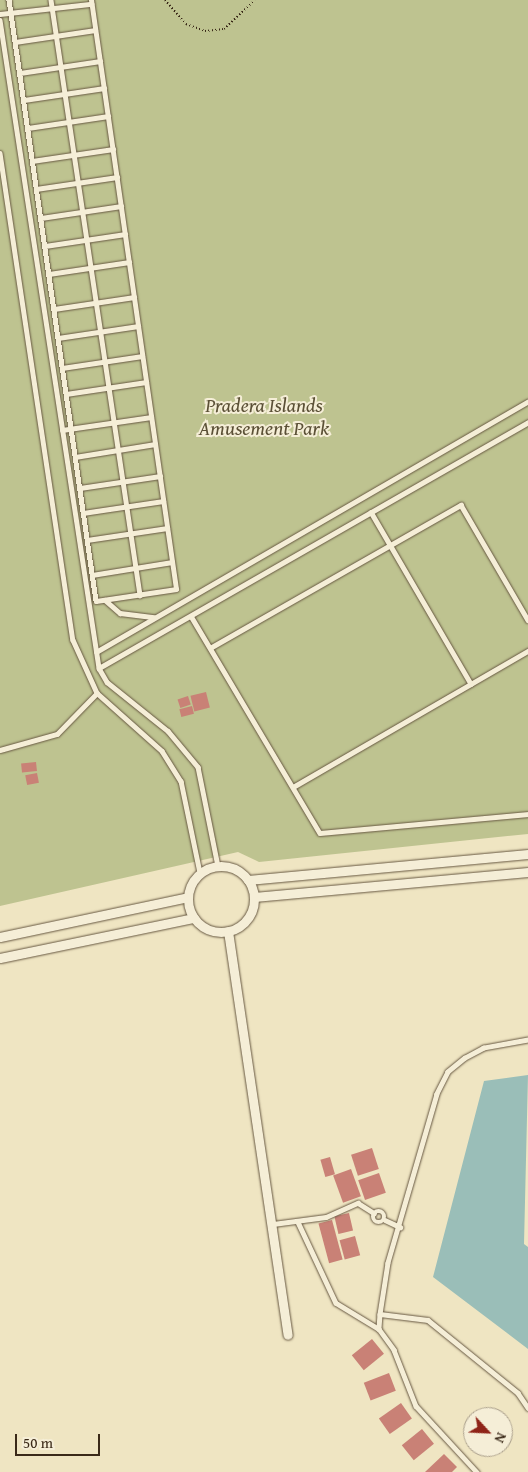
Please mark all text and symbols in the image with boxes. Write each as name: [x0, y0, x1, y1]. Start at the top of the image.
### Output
park label: Pradera Islands Amusement Park: [199, 393, 329, 440]
north arrow: [463, 1407, 513, 1457]
scale bar: [18, 1424, 102, 1456]
text: N: [490, 1429, 512, 1446]
text: 50 m: [23, 1432, 53, 1453]

